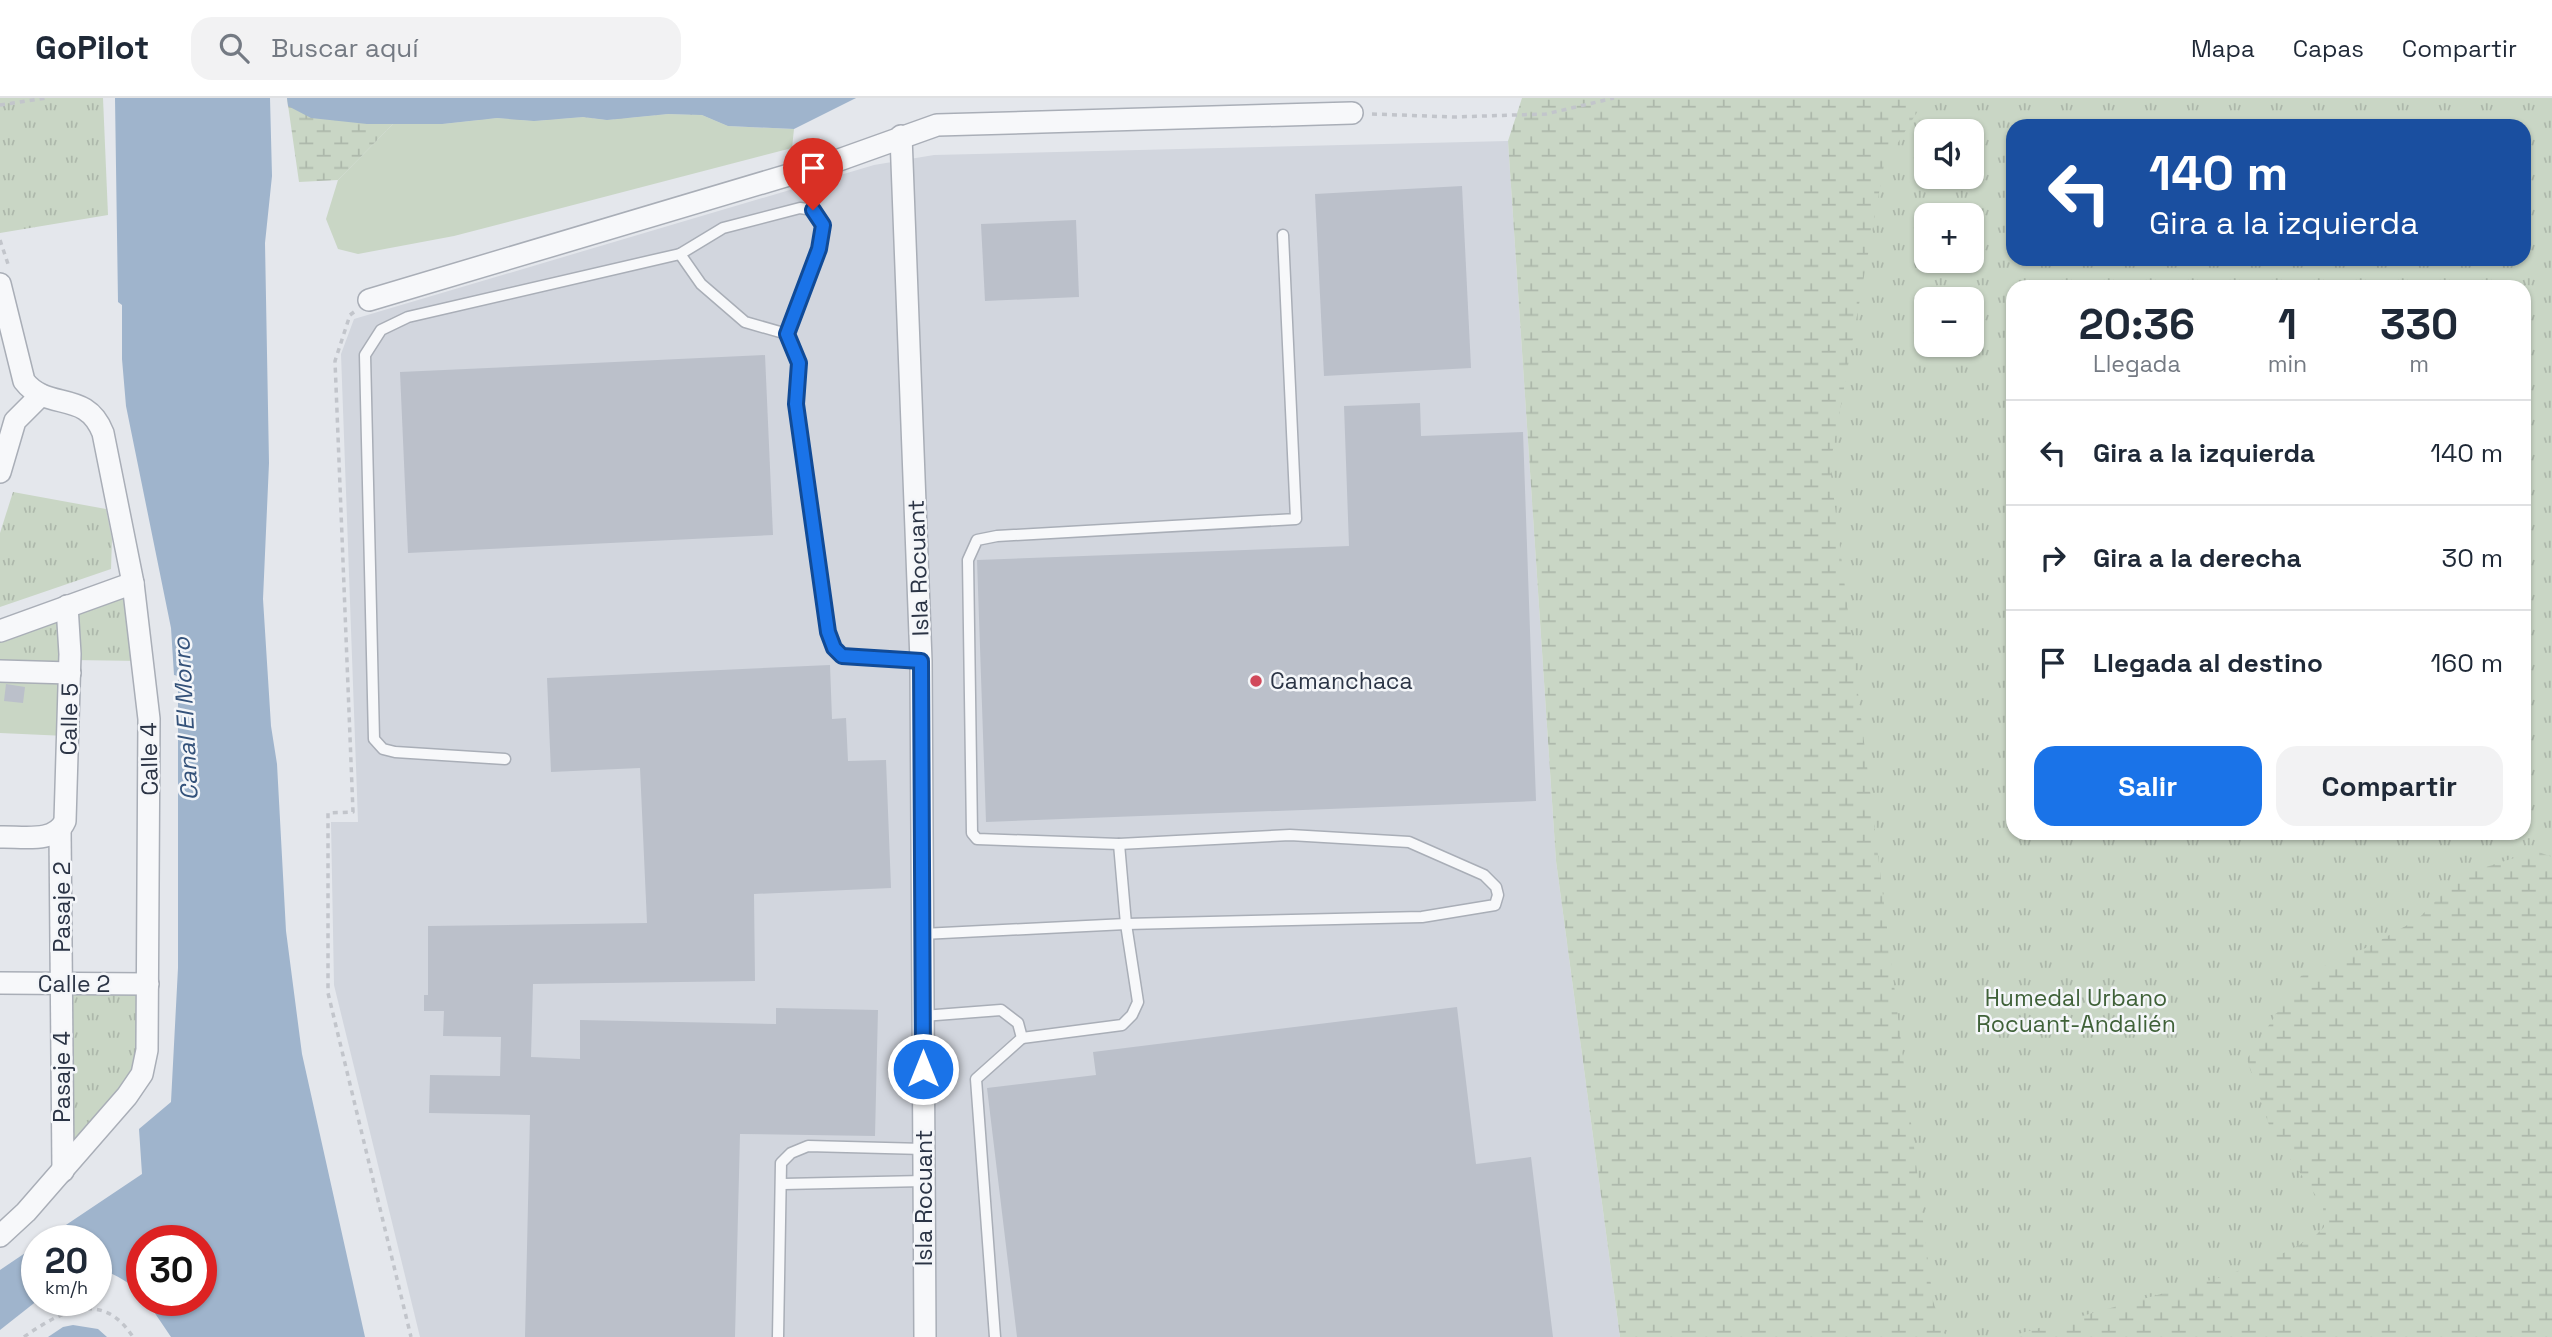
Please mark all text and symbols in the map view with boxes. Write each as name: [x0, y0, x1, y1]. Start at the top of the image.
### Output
search box: [191, 17, 681, 80]
text: GoPilot: [35, 27, 149, 69]
icon: search: [215, 29, 253, 67]
text: Buscar aquí: [271, 31, 419, 65]
text: Mapa: [2191, 33, 2255, 64]
text: Capas: [2293, 33, 2364, 64]
text: Compartir: [2402, 33, 2517, 64]
map controls: [1914, 119, 1984, 357]
button: sound: [1914, 119, 1984, 189]
pin: [783, 138, 843, 210]
text: 140 m: [2149, 142, 2288, 204]
icon: left: [2034, 147, 2125, 238]
icon: arrive: [794, 149, 832, 187]
button: +: [1914, 203, 1984, 273]
text: Gira a la izquierda: [2149, 203, 2419, 243]
button: −: [1914, 287, 1984, 357]
text: 20:36: [2079, 298, 2195, 351]
text: 1: [2278, 298, 2297, 351]
text: 330: [2380, 298, 2458, 351]
text: Llegada: [2093, 349, 2181, 379]
text: min: [2268, 349, 2307, 379]
text: m: [2409, 349, 2429, 379]
icon: left: [2034, 434, 2072, 472]
text: Gira a la izquierda: [2093, 436, 2315, 470]
text: 140 m: [2430, 436, 2503, 470]
street label: Isla Rocuant: [901, 499, 935, 637]
icon: right: [2034, 539, 2072, 577]
text: Gira a la derecha: [2093, 541, 2302, 575]
text: 30 m: [2442, 541, 2503, 575]
water label: Canal El Morro: [165, 635, 205, 801]
icon: arrive: [2034, 644, 2072, 682]
text: Llegada al destino: [2093, 646, 2323, 680]
text: 160 m: [2431, 646, 2503, 680]
place label: Camanchaca: [1270, 666, 1413, 696]
marker: Camanchaca: [1248, 673, 1264, 689]
street label: Calle 5: [53, 682, 85, 756]
street label: Calle 4: [133, 722, 165, 796]
button: Salir: [2034, 746, 2262, 826]
button: Compartir: [2276, 746, 2503, 826]
street label: Pasaje 2: [47, 861, 77, 953]
street label: Calle 2: [38, 969, 110, 999]
park label: Humedal Urbano Rocuant-Andalién: [1976, 983, 2176, 1039]
street label: Pasaje 4: [47, 1031, 77, 1123]
position arrow: [886, 1032, 960, 1106]
street label: Isla Rocuant: [909, 1130, 939, 1266]
speed limit sign: 30: [126, 1225, 217, 1316]
text: 20: [45, 1239, 88, 1283]
text: km/h: [45, 1276, 88, 1299]

